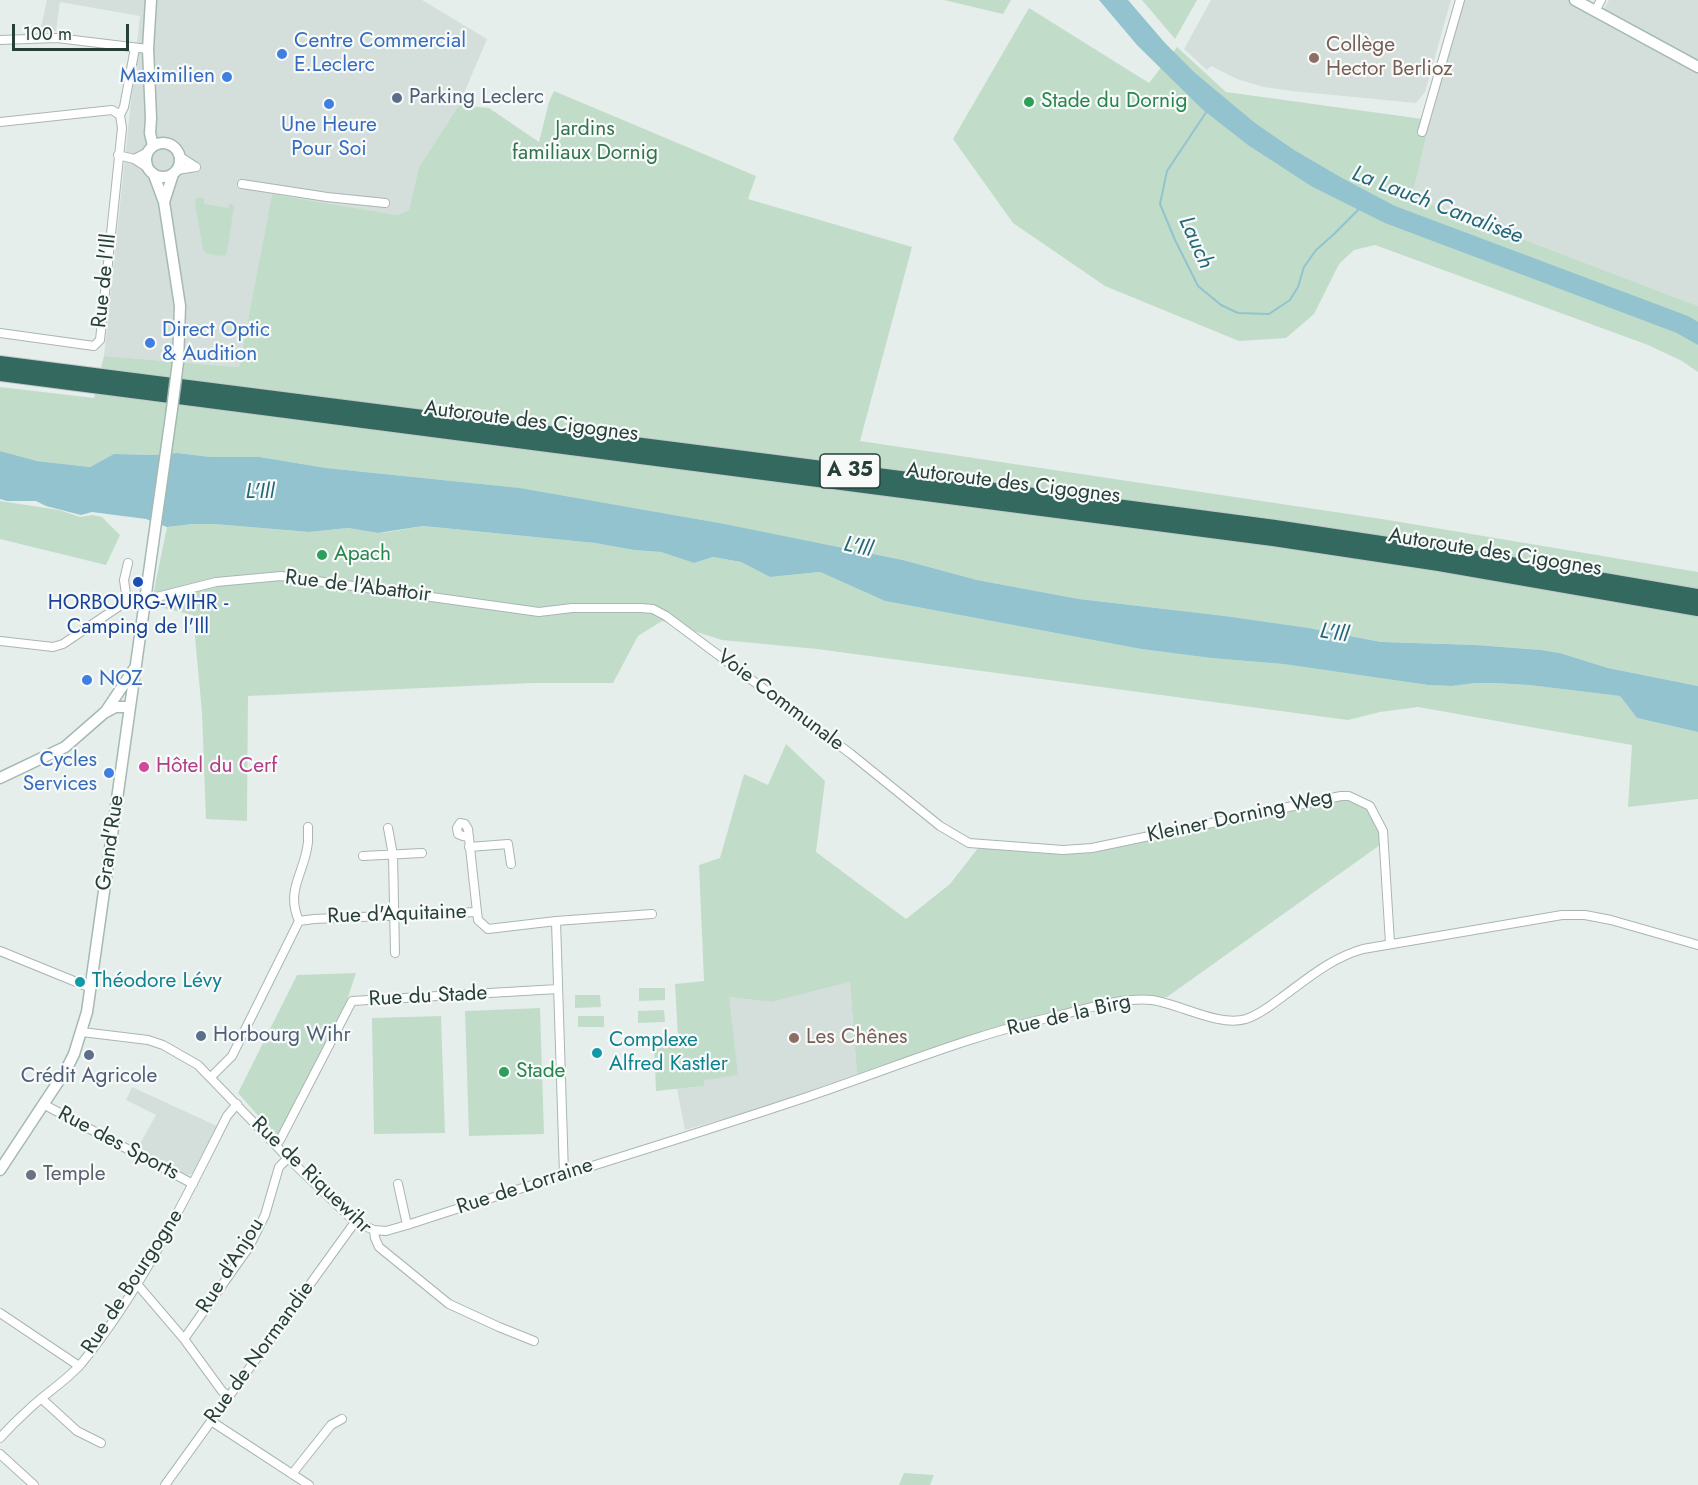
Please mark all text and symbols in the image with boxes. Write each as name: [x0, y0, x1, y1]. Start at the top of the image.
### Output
scale bar: [15, 12, 132, 50]
text: 100 m: [23, 21, 72, 47]
place label: Centre Commercial E.Leclerc: [294, 29, 466, 79]
place label: Collège Hector Berlioz: [1326, 33, 1453, 83]
marker: Centre Commercial E.Leclerc: [275, 47, 289, 61]
marker: Collège Hector Berlioz: [1307, 51, 1321, 65]
place label: Maximilien: [120, 64, 215, 90]
marker: Maximilien: [220, 70, 234, 84]
place label: Parking Leclerc: [409, 85, 544, 111]
place label: Stade du Dornig: [1041, 89, 1187, 115]
marker: Parking Leclerc: [390, 91, 404, 105]
marker: Stade du Dornig: [1022, 95, 1036, 109]
marker: Une Heure Pour Soi: [322, 97, 336, 111]
place label: Une Heure Pour Soi: [281, 113, 377, 163]
park label: Jardins familiaux Dornig: [512, 117, 658, 167]
water label: La Lauch Canalisée: [1348, 161, 1526, 251]
water label: Lauch: [1172, 213, 1218, 273]
street label: Rue de l'Ill: [88, 233, 122, 329]
place label: Direct Optic & Audition: [162, 318, 270, 368]
marker: Direct Optic & Audition: [143, 336, 157, 350]
street label: Autoroute des Cigognes: [422, 396, 640, 448]
road number: A 35: [820, 454, 880, 488]
street label: Autoroute des Cigognes: [904, 458, 1122, 510]
water label: L'Ill: [246, 480, 274, 506]
street label: Autoroute des Cigognes: [1387, 524, 1603, 582]
water label: L'Ill: [841, 532, 875, 564]
place label: Apach: [334, 542, 391, 568]
marker: Apach: [315, 548, 329, 562]
street label: Rue de l'Abattoir: [284, 566, 432, 608]
marker: HORBOURG-WIHR - Camping de l'Ill: [131, 575, 145, 589]
place label: HORBOURG-WIHR - Camping de l'Ill: [48, 591, 228, 641]
water label: L'Ill: [1318, 619, 1350, 649]
street label: Voie Communale: [711, 645, 849, 757]
place label: NOZ: [99, 667, 143, 693]
marker: NOZ: [80, 673, 94, 687]
place label: Cycles Services: [23, 748, 97, 798]
place label: Hôtel du Cerf: [156, 754, 277, 780]
marker: Hôtel du Cerf: [137, 760, 151, 774]
marker: Cycles Services: [102, 766, 116, 780]
street label: Kleiner Dorning Weg: [1145, 785, 1335, 849]
street label: Grand'Rue: [92, 794, 130, 892]
street label: Rue d'Aquitaine: [327, 900, 467, 930]
place label: Théodore Lévy: [92, 969, 222, 995]
marker: Théodore Lévy: [73, 975, 87, 989]
street label: Rue du Stade: [368, 981, 488, 1013]
street label: Rue de la Birg: [1005, 990, 1133, 1042]
place label: Horbourg Wihr: [213, 1023, 351, 1049]
place label: Les Chênes: [806, 1025, 908, 1051]
place label: Complexe Alfred Kastler: [609, 1028, 728, 1078]
marker: Horbourg Wihr: [194, 1029, 208, 1043]
marker: Les Chênes: [787, 1031, 801, 1045]
marker: Complexe Alfred Kastler: [590, 1046, 604, 1060]
marker: Crédit Agricole: [82, 1048, 96, 1062]
place label: Stade: [516, 1059, 565, 1085]
place label: Crédit Agricole: [21, 1064, 157, 1090]
marker: Stade: [497, 1065, 511, 1079]
street label: Rue des Sports: [53, 1102, 183, 1186]
street label: Rue de Riquewihr: [246, 1112, 376, 1240]
street label: Rue de Lorraine: [454, 1153, 596, 1221]
place label: Temple: [43, 1162, 105, 1188]
marker: Temple: [24, 1168, 38, 1182]
street label: Rue de Bourgogne: [77, 1205, 189, 1359]
street label: Rue d'Anjou: [192, 1214, 270, 1318]
street label: Rue de Normandie: [200, 1277, 320, 1429]

